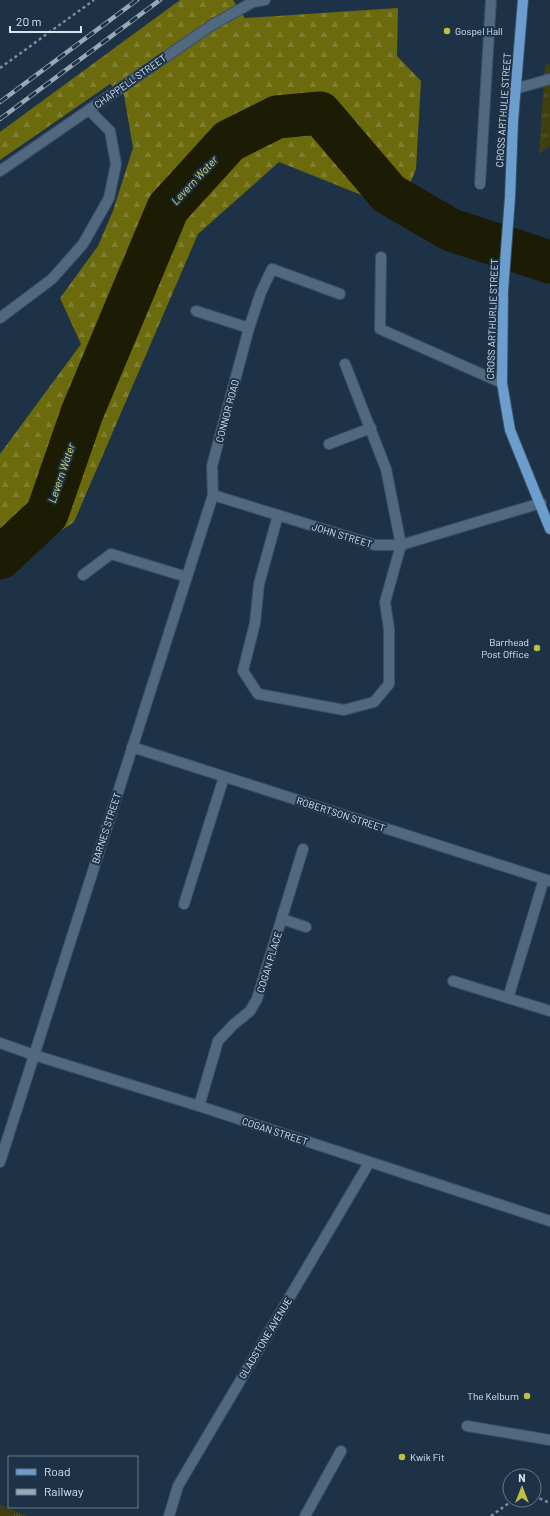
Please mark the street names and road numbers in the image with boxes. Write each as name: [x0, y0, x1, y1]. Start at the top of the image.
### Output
street label: CHAPPELL STREET: [92, 51, 169, 110]
street label: CROSS ARTHULIE STREET: [493, 52, 513, 168]
street label: CROSS ARTHURLIE STREET: [484, 258, 500, 380]
street label: CONNOR ROAD: [213, 378, 241, 444]
street label: JOHN STREET: [310, 520, 374, 550]
street label: BARNES STREET: [89, 791, 123, 865]
street label: ROBERTSON STREET: [295, 794, 387, 834]
street label: COGAN PLACE: [254, 930, 284, 994]
street label: COGAN STREET: [241, 1115, 310, 1147]
street label: GLADSTONE AVENUE: [236, 1295, 294, 1381]

